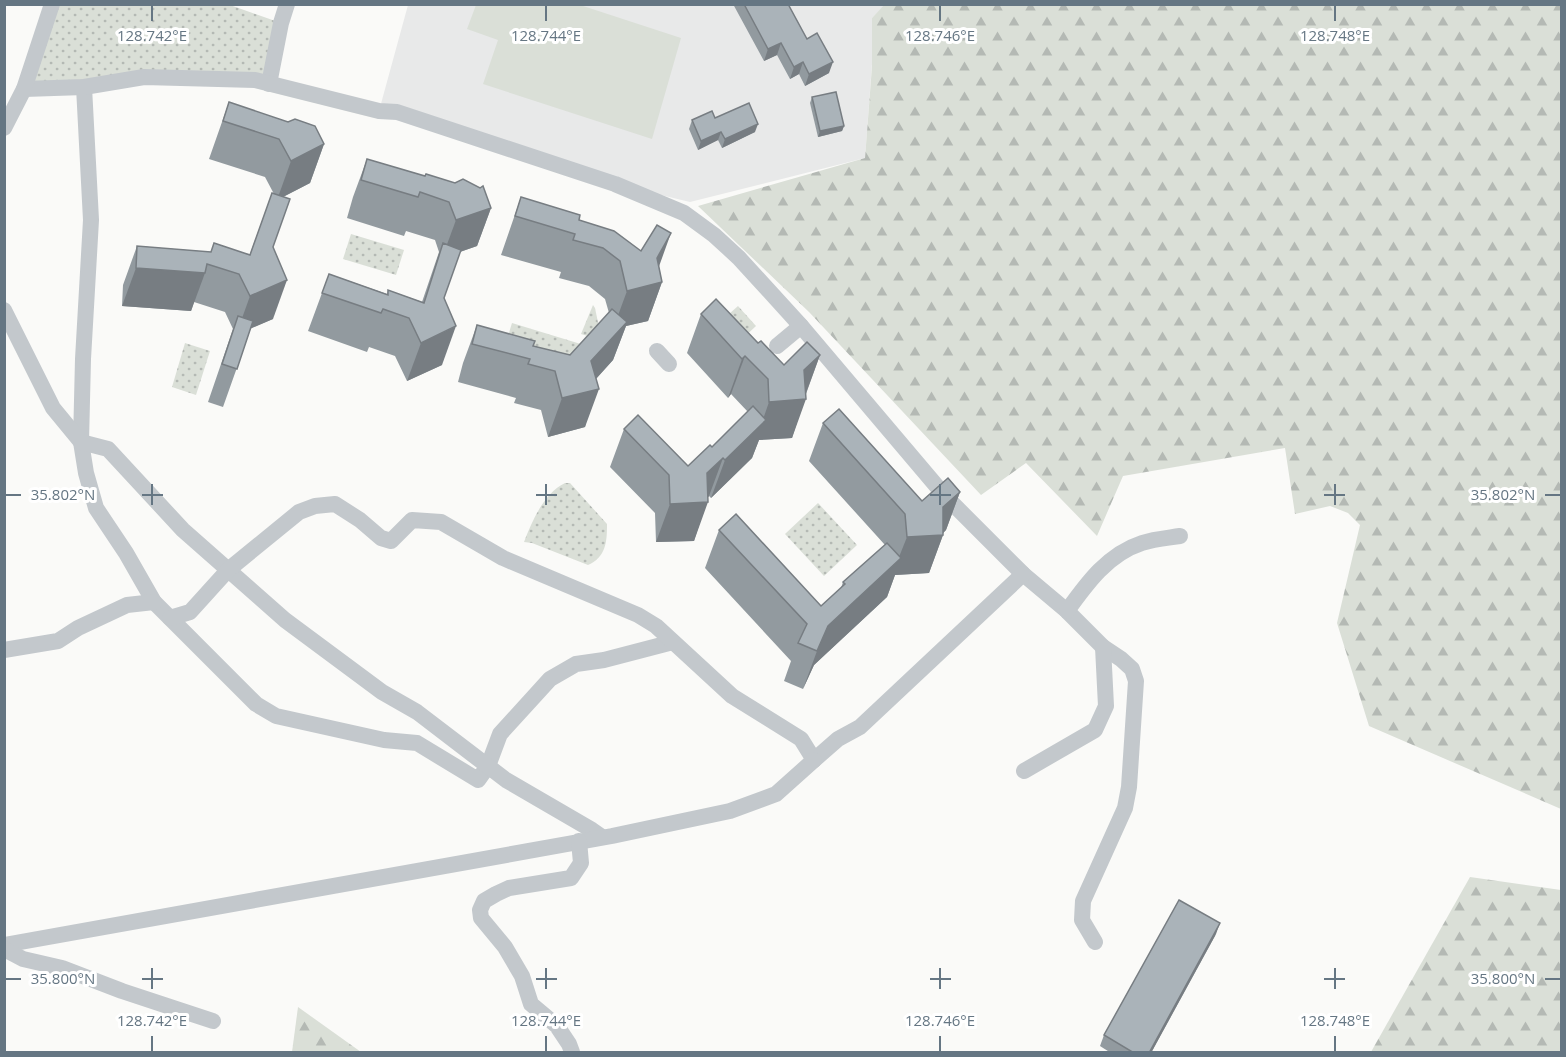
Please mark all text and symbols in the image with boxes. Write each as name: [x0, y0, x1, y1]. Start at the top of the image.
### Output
text: 128.742°E: [117, 25, 187, 45]
text: 128.744°E: [511, 25, 581, 45]
text: 128.746°E: [905, 25, 975, 45]
text: 128.748°E: [1300, 25, 1370, 45]
text: 35.802°N: [31, 484, 95, 504]
text: 35.802°N: [1471, 484, 1535, 504]
text: 35.800°N: [31, 968, 95, 988]
text: 35.800°N: [1471, 968, 1535, 988]
text: 128.742°E: [117, 1010, 187, 1030]
text: 128.744°E: [511, 1010, 581, 1030]
text: 128.746°E: [905, 1010, 975, 1030]
text: 128.748°E: [1300, 1010, 1370, 1030]

